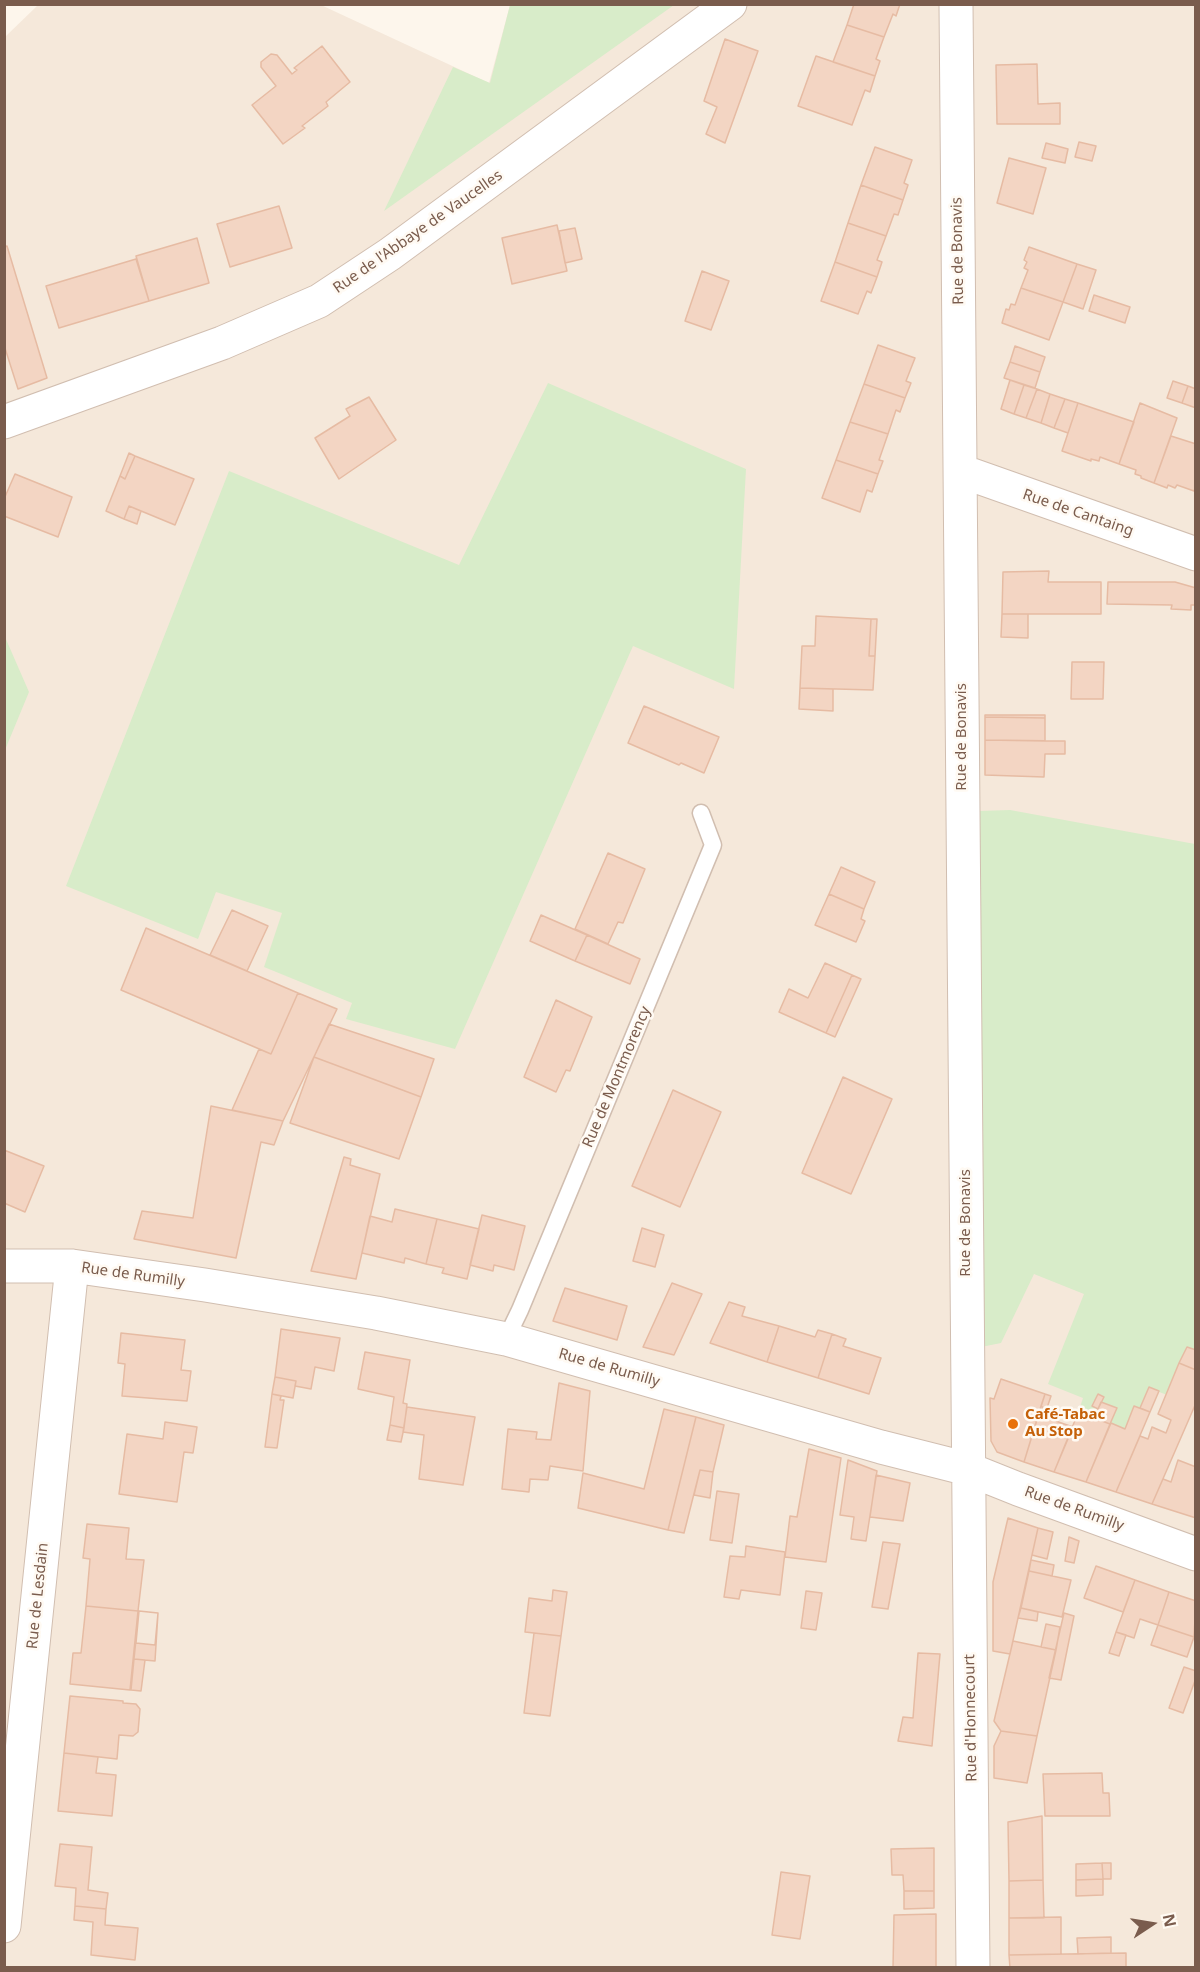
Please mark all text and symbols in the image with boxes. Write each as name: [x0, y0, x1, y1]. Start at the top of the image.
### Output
street label: Rue de l'Abbaye de Vaucelles: [330, 167, 506, 297]
street label: Rue de Bonavis: [948, 197, 968, 305]
street label: Rue de Cantaing: [1020, 486, 1136, 540]
street label: Rue de Bonavis: [953, 683, 971, 791]
street label: Rue de Montmorency: [579, 1004, 655, 1150]
street label: Rue de Bonavis: [957, 1169, 975, 1277]
street label: Rue de Rumilly: [80, 1259, 186, 1291]
street label: Rue de Rumilly: [556, 1345, 662, 1391]
place label: Café-Tabac Au Stop: [1025, 1406, 1105, 1441]
marker: Café-Tabac Au Stop: [1006, 1417, 1020, 1431]
street label: Rue de Rumilly: [1022, 1483, 1126, 1535]
street label: Rue de Lesdain: [23, 1542, 53, 1650]
street label: Rue d'Honnecourt: [961, 1654, 981, 1782]
north arrow: [1122, 1894, 1182, 1954]
text: N: [1157, 1912, 1182, 1929]

